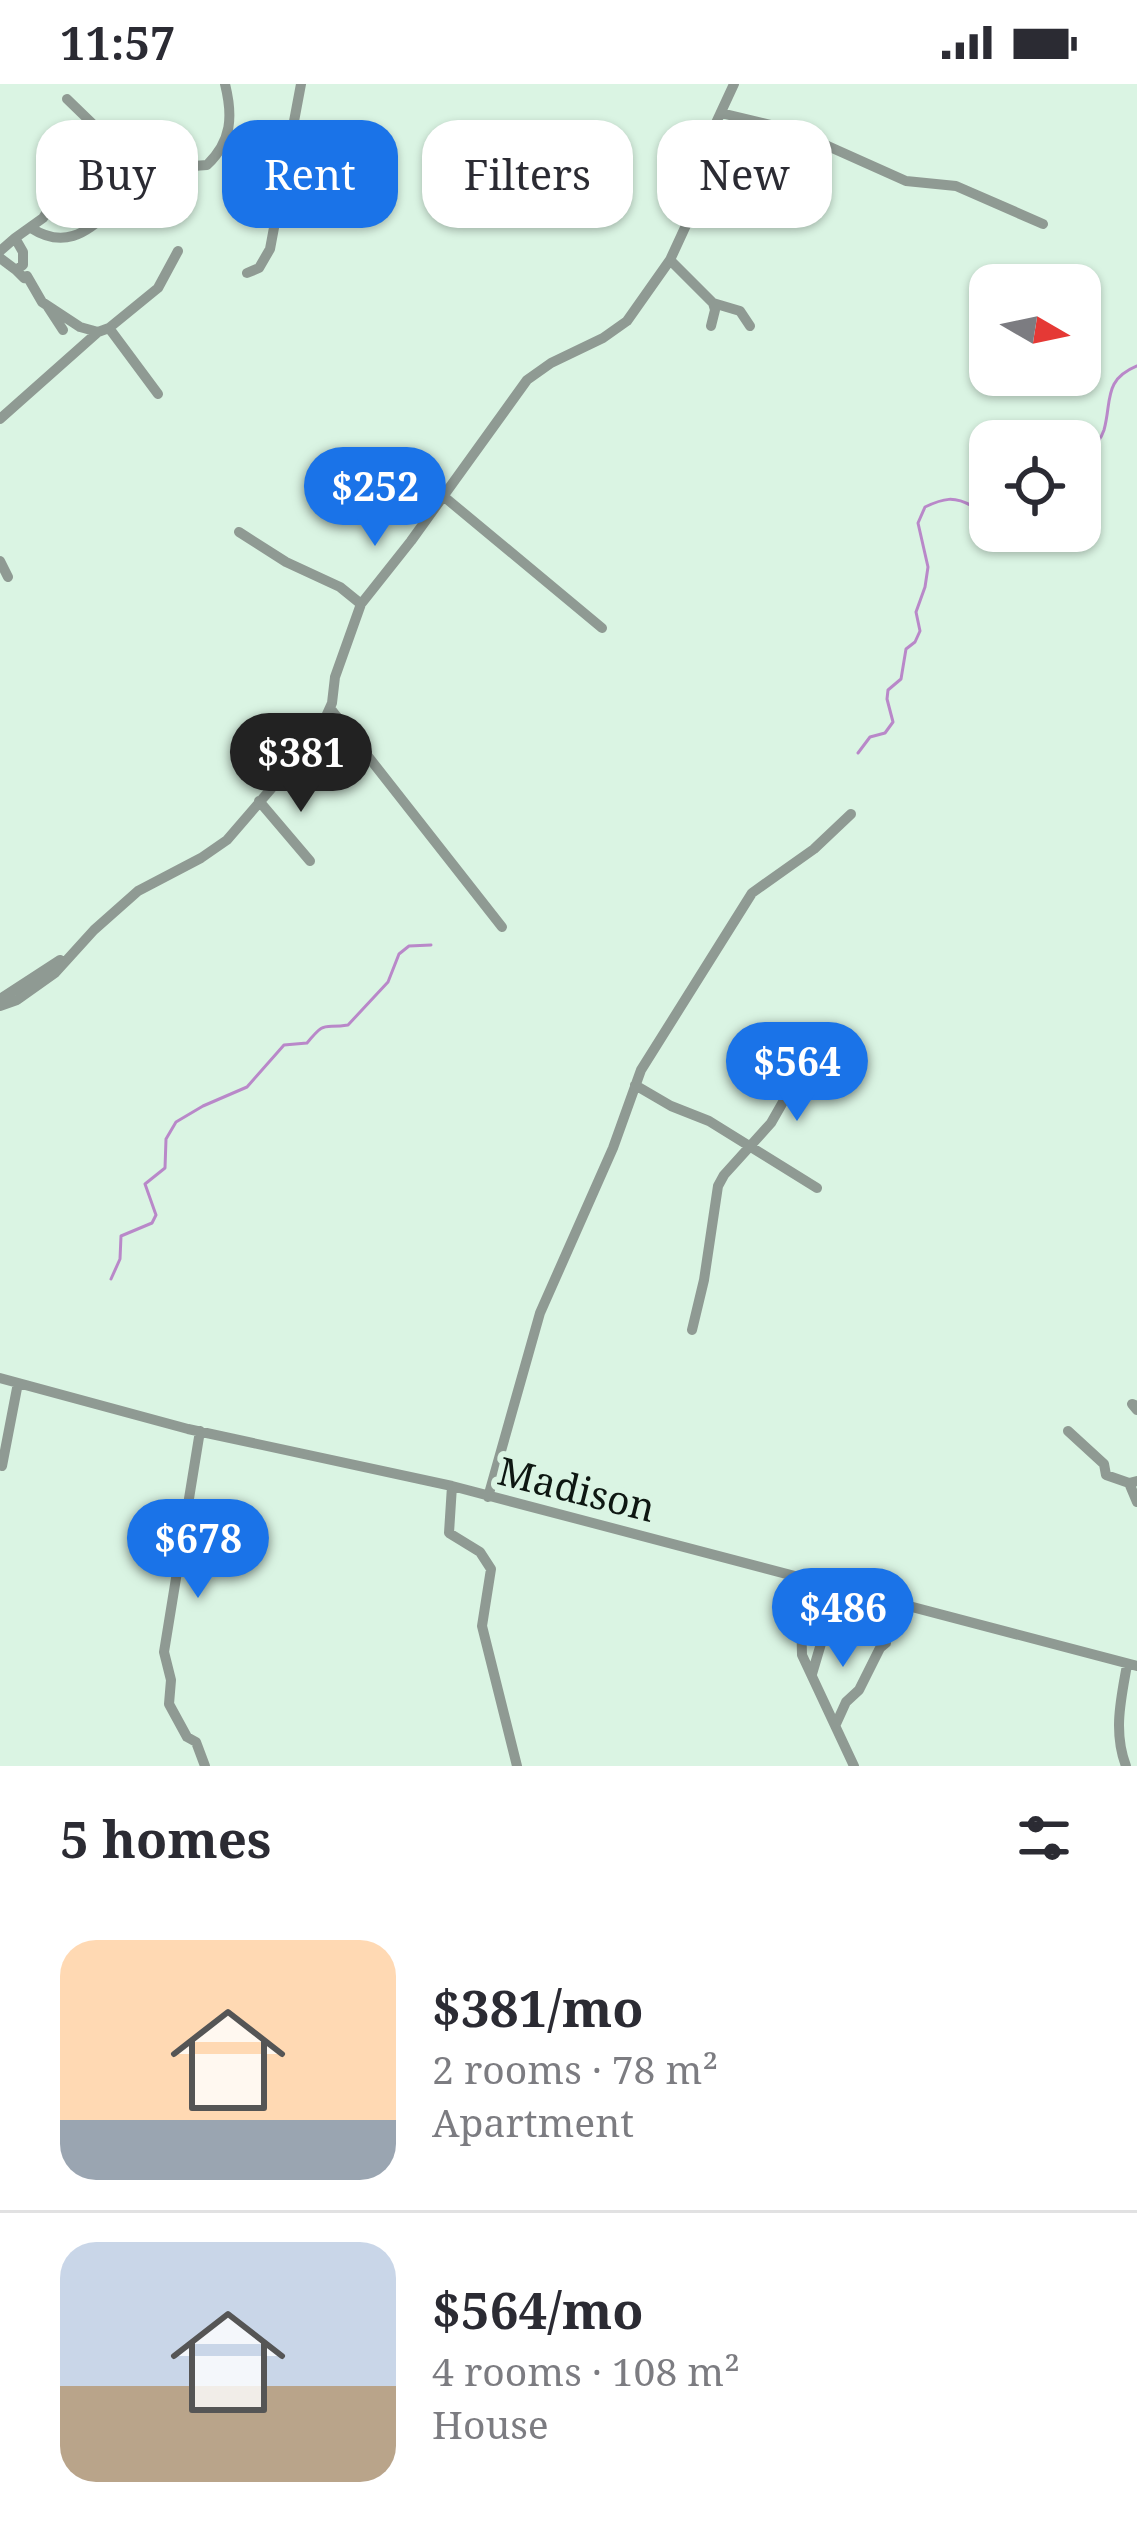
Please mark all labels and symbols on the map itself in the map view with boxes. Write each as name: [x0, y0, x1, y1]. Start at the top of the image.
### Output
north arrow: [969, 264, 1101, 396]
pin: $252: [304, 447, 446, 549]
pin: $381: [230, 713, 372, 815]
pin: $564: [726, 1022, 868, 1124]
street label: Madison: [493, 1443, 661, 1533]
pin: $678: [127, 1499, 269, 1601]
pin: $486: [772, 1568, 914, 1670]

